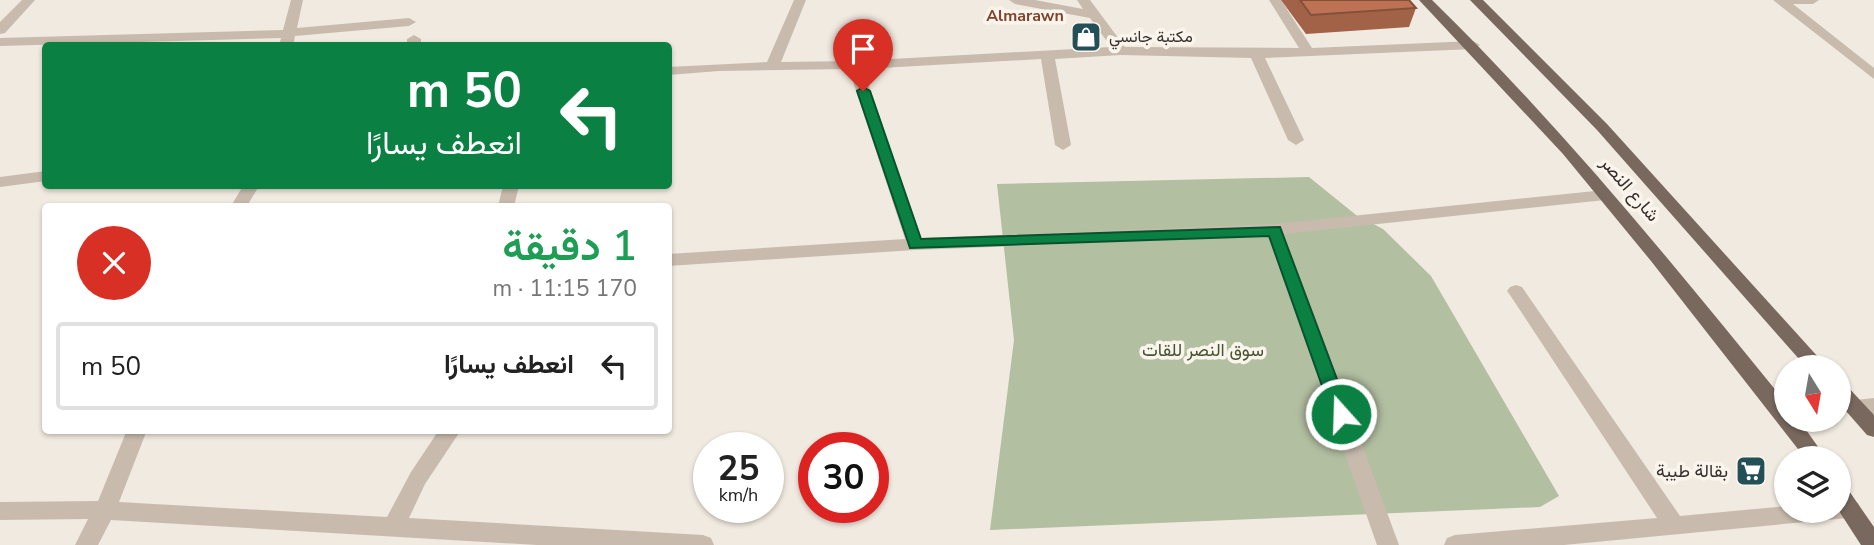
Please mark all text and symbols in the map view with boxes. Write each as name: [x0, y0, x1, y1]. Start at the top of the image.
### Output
district label: Almarawn: [986, 5, 1064, 27]
pin: [833, 19, 893, 91]
shop icon: مكتبة جانسي: [1069, 20, 1103, 54]
place label: مكتبة جانسي: [1109, 26, 1193, 50]
icon: arrive: [844, 30, 882, 68]
text: 50 m: [407, 57, 522, 124]
icon: left: [546, 70, 637, 161]
text: انعطف يسارًا: [366, 122, 522, 165]
street label: شارع النصر: [1594, 151, 1665, 227]
text: 1 دقيقة: [502, 218, 637, 275]
button: close: [77, 226, 151, 300]
text: 170 m · 11:15: [492, 273, 637, 304]
park label: سوق النصر للقات: [1142, 338, 1264, 362]
text: انعطف يسارًا: [444, 347, 574, 382]
icon: left: [595, 347, 633, 385]
text: 50 m: [81, 349, 141, 384]
north arrow: [1774, 355, 1852, 432]
map controls: [1774, 355, 1851, 523]
position arrow: [1304, 377, 1378, 451]
speed limit sign: 30: [798, 432, 889, 523]
text: 25: [717, 445, 760, 492]
button: layers: [1774, 446, 1851, 523]
supermarket icon: بقالة طيبة: [1734, 454, 1768, 488]
place label: بقالة طيبة: [1656, 459, 1728, 483]
text: km/h: [719, 483, 758, 507]

